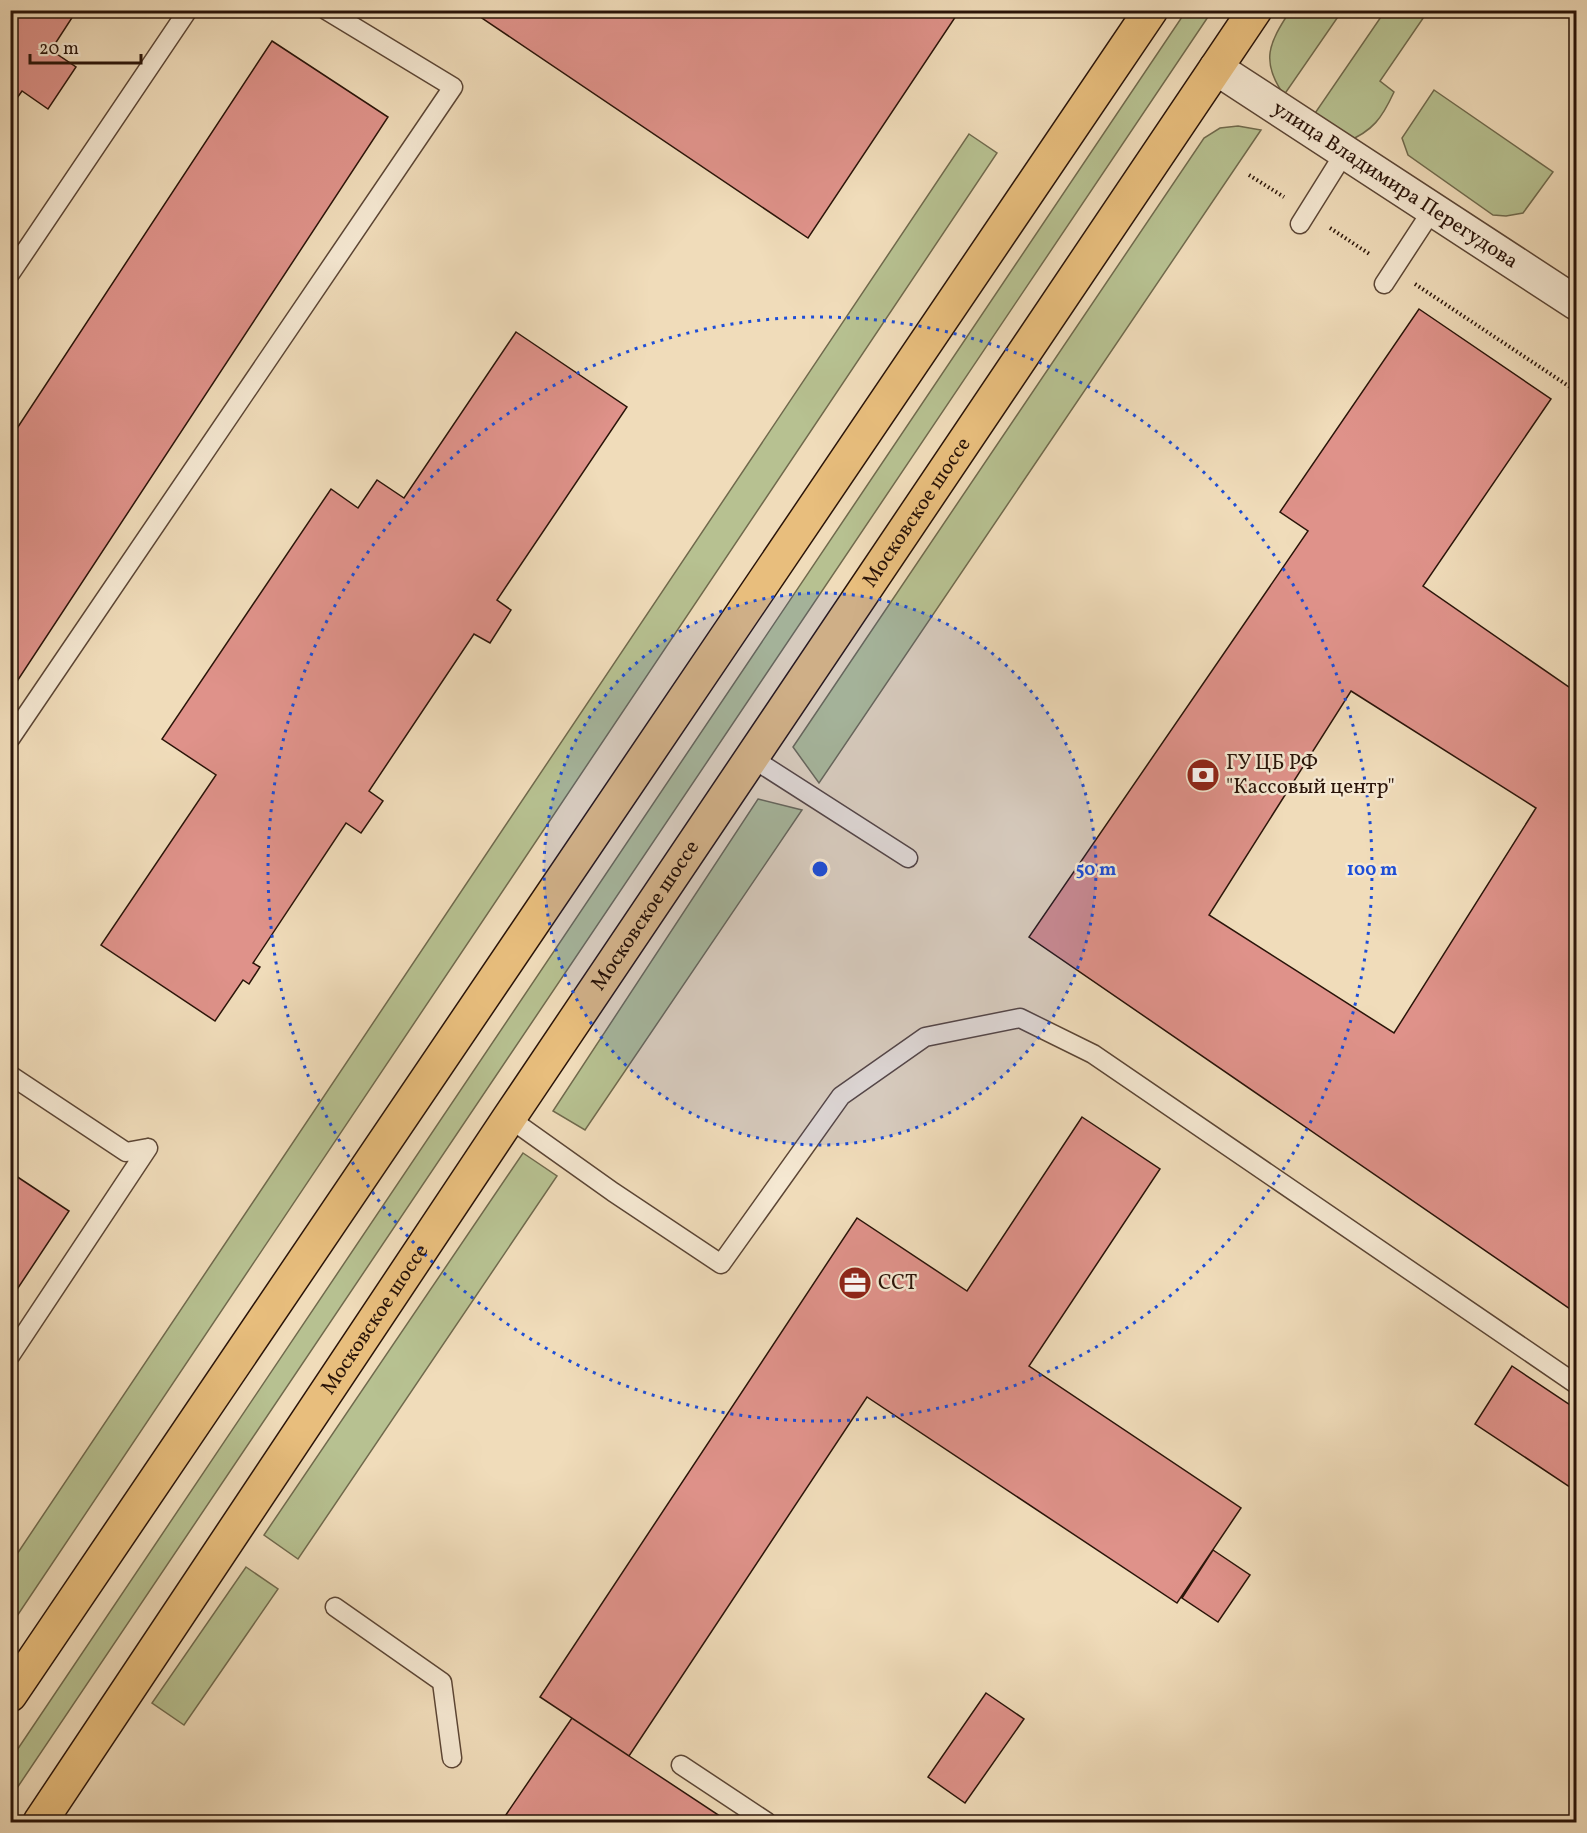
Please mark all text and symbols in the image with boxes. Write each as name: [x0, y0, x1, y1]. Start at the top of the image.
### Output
scale bar: [30, 27, 141, 65]
text: 20 m: [39, 37, 79, 62]
street label: улица Владимира Перегудова: [1267, 94, 1524, 276]
street label: Московское шоссе: [856, 431, 978, 593]
place label: ГУ ЦБ РФ "Кассовый центр": [1226, 749, 1395, 802]
bank icon: ГУ ЦБ РФ "Кассовый центр": [1185, 757, 1221, 793]
street label: Московское шоссе: [584, 835, 706, 996]
text: 50 m: [1076, 858, 1116, 883]
text: 100 m: [1347, 858, 1397, 883]
centre of rings: [810, 859, 830, 879]
street label: Московское шоссе: [314, 1238, 436, 1400]
office icon: ССТ: [837, 1265, 873, 1301]
place label: ССТ: [878, 1269, 917, 1298]

